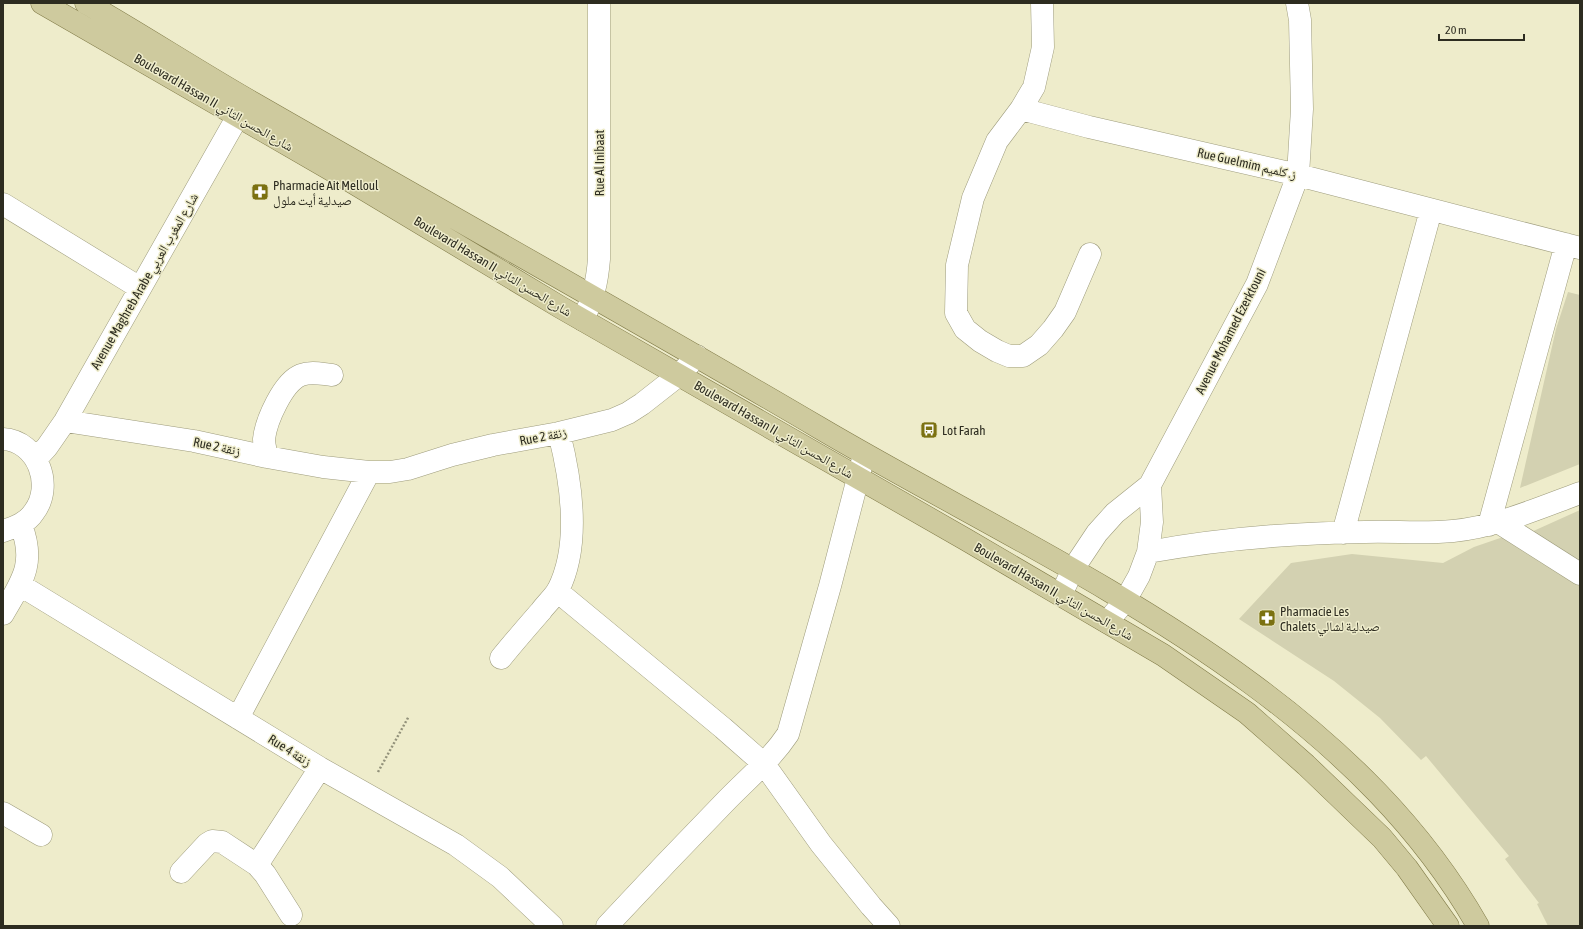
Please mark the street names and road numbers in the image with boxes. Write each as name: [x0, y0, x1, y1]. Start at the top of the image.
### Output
street label: Boulevard Hassan II شارع الحسن الثاني: [130, 51, 296, 157]
street label: Rue Al Inibaat: [592, 129, 607, 196]
street label: Rue Guelmim ز. كلميم: [1196, 145, 1298, 183]
street label: Avenue Maghreb Arabe شارع المغرب العربي: [88, 190, 204, 374]
street label: Boulevard Hassan II شارع الحسن الثاني: [409, 213, 574, 322]
street label: Avenue Mohamed Ezerktouni: [1192, 266, 1269, 397]
street label: Boulevard Hassan II شارع الحسن الثاني: [690, 378, 856, 484]
street label: Rue 2 زنقة: [518, 425, 568, 449]
street label: Rue 2 زنقة: [192, 434, 242, 460]
street label: Boulevard Hassan II شارع الحسن الثاني: [970, 540, 1136, 646]
street label: Rue 4 زنقة: [265, 731, 314, 770]

